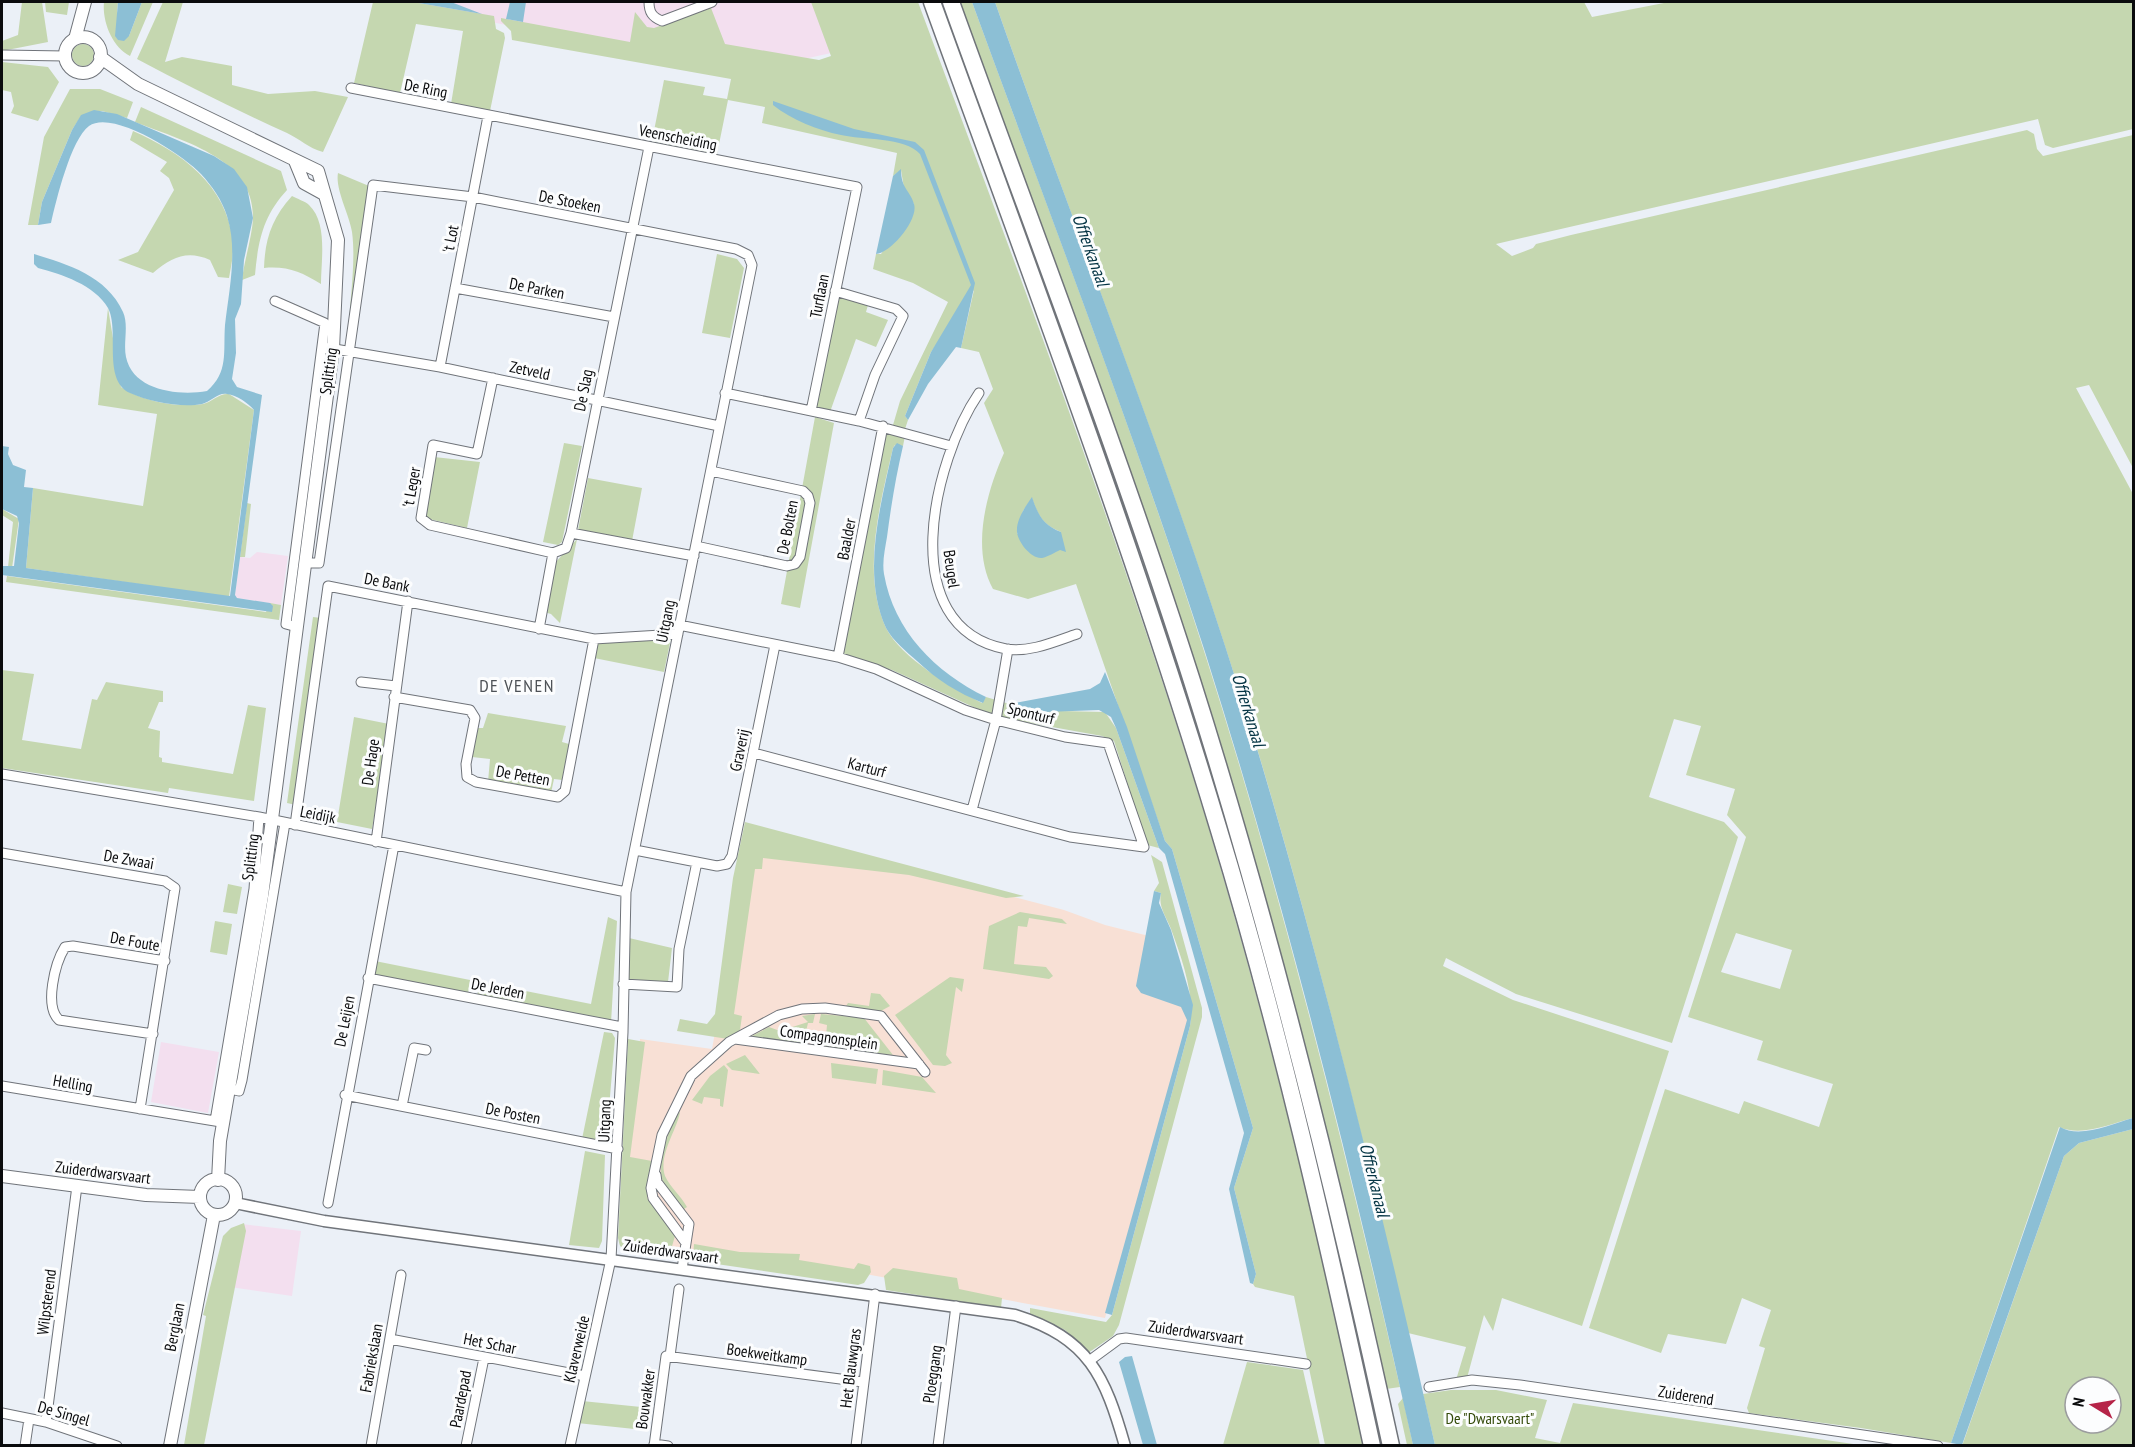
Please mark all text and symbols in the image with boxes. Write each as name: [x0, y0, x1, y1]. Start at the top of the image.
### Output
street label: De Ring: [403, 74, 449, 102]
street label: Veenscheiding: [636, 119, 719, 154]
street label: De Stoeken: [537, 185, 603, 217]
water label: Offierkanaal: [1067, 211, 1115, 291]
street label: 't Lot: [438, 223, 463, 255]
street label: Turflaan: [805, 272, 833, 320]
street label: De Parken: [508, 273, 566, 303]
street label: Splitting: [315, 346, 341, 396]
street label: Zetveld: [508, 356, 552, 384]
street label: De Slag: [569, 367, 597, 413]
street label: 't Leger: [398, 464, 425, 509]
street label: De Bolten: [772, 498, 802, 556]
street label: Baalder: [832, 516, 860, 562]
street label: Beugel: [939, 549, 965, 590]
street label: De Bank: [363, 568, 412, 596]
street label: Uitgang: [651, 598, 679, 644]
water label: Offierkanaal: [1227, 671, 1272, 751]
district label: DE VENEN: [479, 674, 555, 697]
street label: Sponturf: [1005, 698, 1057, 729]
street label: Graverij: [725, 727, 753, 773]
street label: De Hage: [357, 737, 383, 787]
street label: Karturf: [846, 752, 889, 782]
street label: De Petten: [495, 760, 551, 790]
street label: Leidijk: [298, 801, 338, 827]
street label: Splitting: [237, 832, 263, 882]
street label: De Zwaai: [102, 845, 156, 873]
street label: De Foute: [109, 927, 161, 955]
street label: De Jerden: [470, 973, 526, 1003]
street label: De Leijen: [329, 994, 359, 1048]
street label: Compagnonsplein: [779, 1020, 879, 1054]
street label: Helling: [52, 1070, 94, 1096]
street label: De Posten: [484, 1098, 542, 1128]
street label: Uitgang: [593, 1099, 615, 1143]
water label: Offierkanaal: [1355, 1141, 1396, 1221]
street label: Zuiderdwarsvaart: [54, 1156, 152, 1188]
street label: Zuiderdwarsvaart: [622, 1234, 720, 1268]
street label: Wilpsterend: [32, 1268, 60, 1336]
street label: Berglaan: [160, 1301, 188, 1353]
street label: Klaverweide: [559, 1314, 593, 1384]
street label: Zuiderdwarsvaart: [1147, 1315, 1245, 1349]
street label: Fabriekslaan: [355, 1322, 387, 1394]
street label: Het Blauwgras: [835, 1327, 865, 1409]
street label: Het Schar: [462, 1328, 519, 1358]
street label: Boekweitkamp: [725, 1338, 809, 1370]
street label: Ploeggang: [918, 1344, 946, 1404]
street label: Bouwakker: [631, 1367, 659, 1430]
street label: Paardepad: [445, 1369, 475, 1429]
north arrow: [2063, 1375, 2123, 1435]
street label: Zuiderend: [1657, 1381, 1715, 1409]
street label: De Singel: [36, 1396, 92, 1430]
text: N: [2068, 1396, 2089, 1408]
park label: De "Dwarsvaart": [1446, 1408, 1534, 1428]

